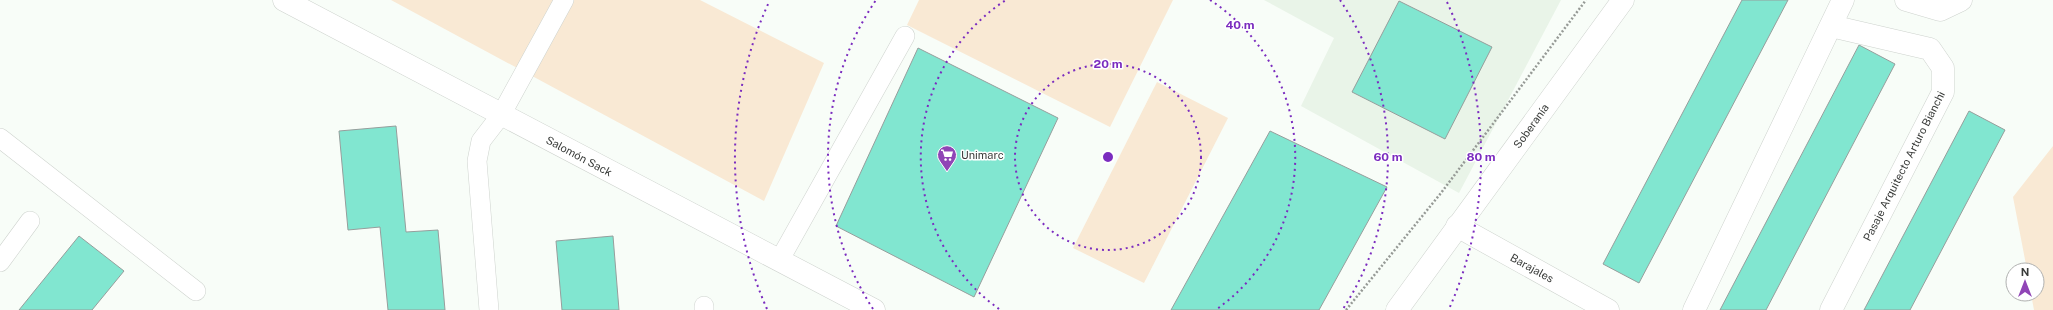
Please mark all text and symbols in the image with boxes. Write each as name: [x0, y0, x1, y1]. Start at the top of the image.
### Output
text: 40 m: [1225, 18, 1255, 32]
text: 20 m: [1094, 57, 1123, 71]
street label: Pasaje Arquitecto Arturo Bianchi: [1861, 89, 1947, 243]
street label: Soberanía: [1511, 102, 1551, 150]
street label: Salomón Sack: [544, 134, 614, 178]
supermarket icon: Unimarc: [936, 144, 958, 172]
place label: Unimarc: [961, 149, 1004, 161]
centre of rings: [1101, 150, 1115, 164]
text: 60 m: [1373, 150, 1403, 164]
text: 80 m: [1466, 150, 1496, 164]
street label: Barajales: [1508, 251, 1556, 285]
north arrow: [2005, 262, 2045, 302]
text: N: [2021, 266, 2029, 278]

